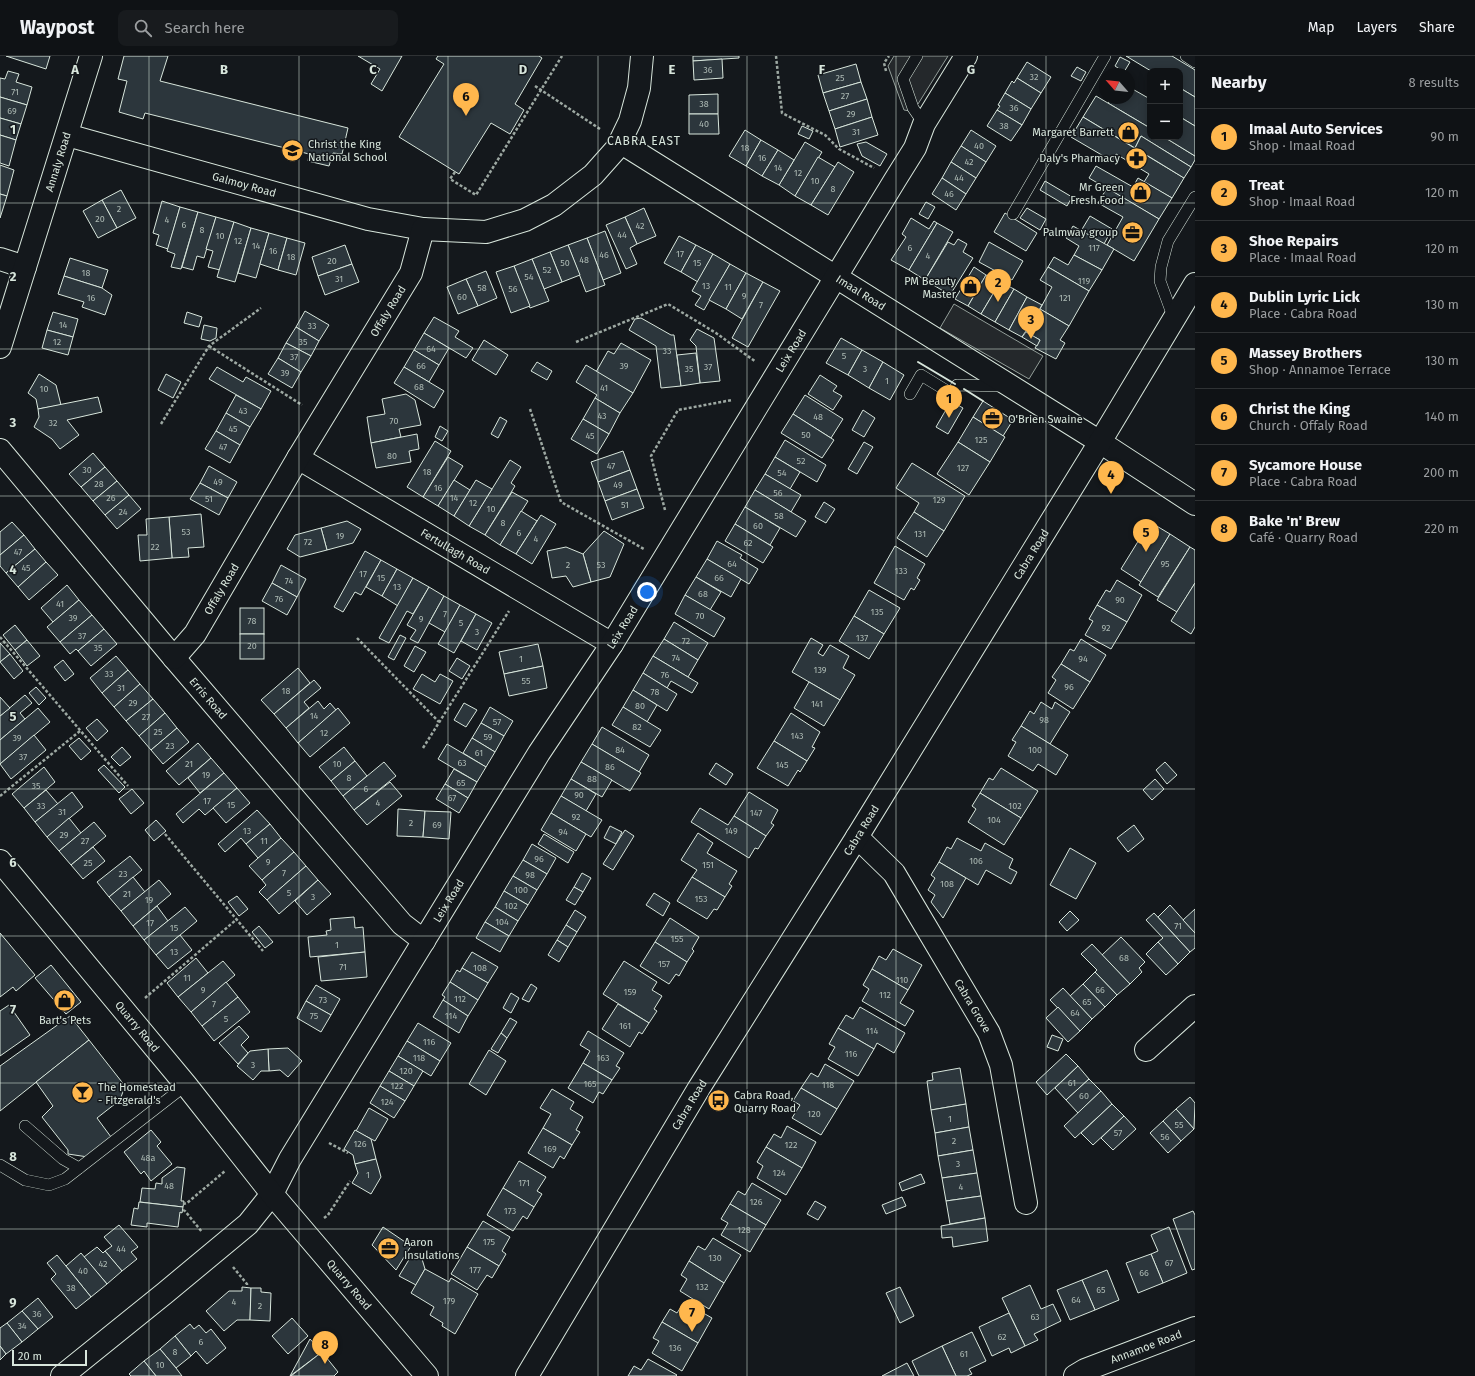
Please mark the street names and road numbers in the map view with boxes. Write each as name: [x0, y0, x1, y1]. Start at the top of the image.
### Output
street label: Annaly Road: [42, 130, 73, 193]
street label: Galmoy Road: [211, 169, 278, 200]
street label: Imaal Road: [834, 272, 888, 313]
street label: Offaly Road: [367, 283, 408, 339]
street label: Leix Road: [773, 327, 809, 375]
street label: Fertullagh Road: [418, 526, 493, 577]
street label: Cabra Road: [1011, 527, 1051, 582]
street label: Offaly Road: [201, 561, 241, 617]
street label: Leix Road: [604, 603, 640, 651]
street label: Erris Road: [187, 675, 230, 722]
street label: Cabra Road: [841, 803, 882, 858]
street label: Leix Road: [430, 877, 466, 925]
street label: Cabra Grove: [952, 977, 994, 1035]
street label: Quarry Road: [112, 998, 162, 1055]
street label: Cabra Road: [669, 1077, 709, 1132]
street label: Quarry Road: [324, 1257, 374, 1313]
street label: Annamoe Road: [1109, 1327, 1184, 1366]

